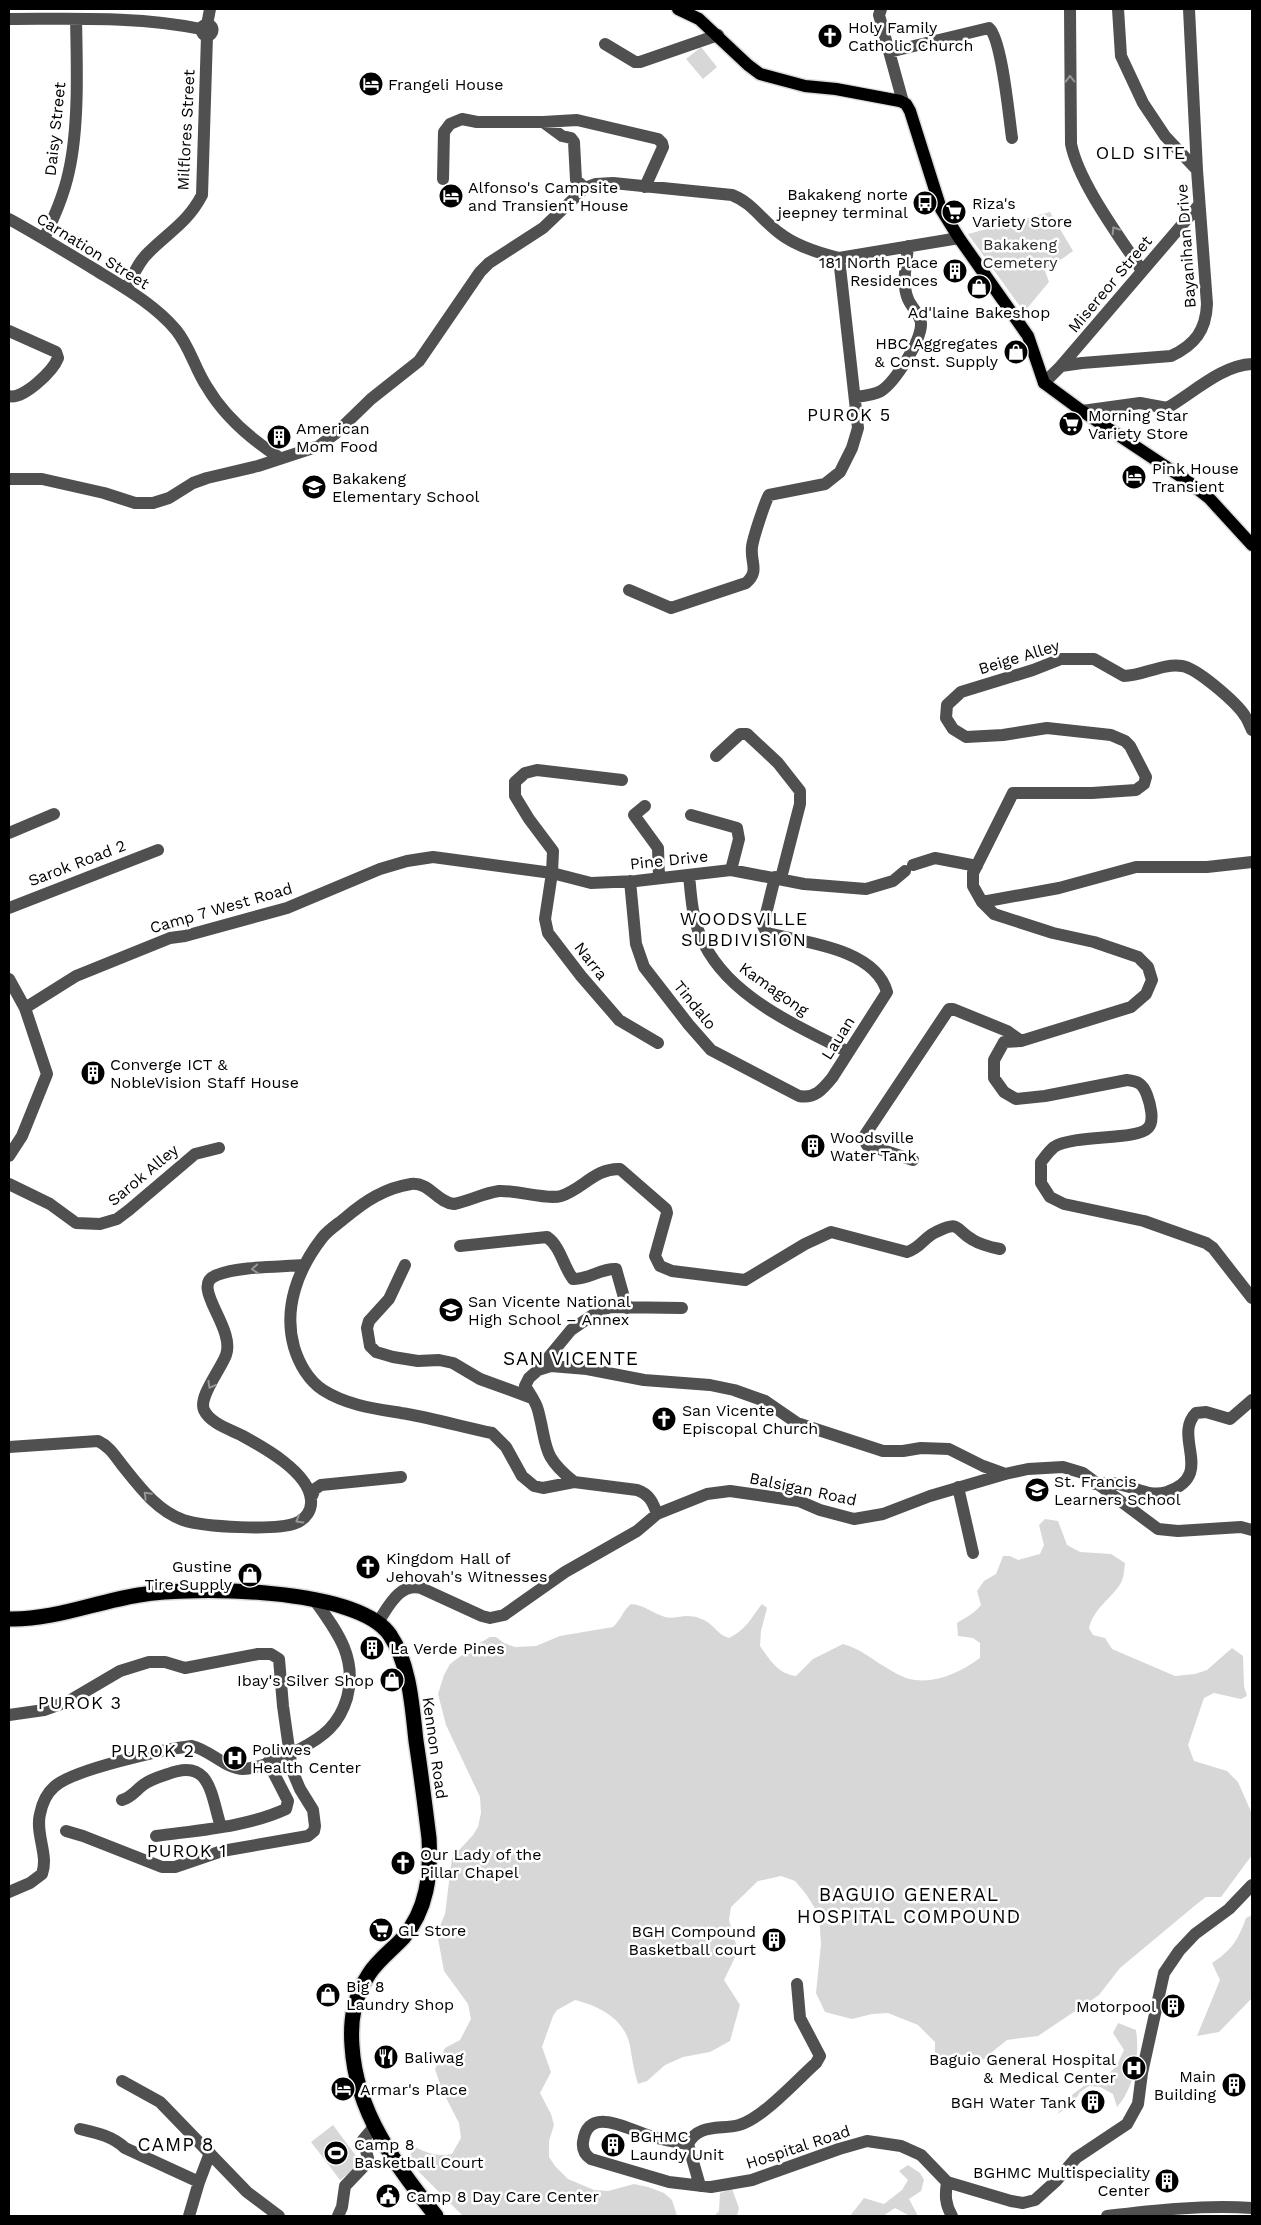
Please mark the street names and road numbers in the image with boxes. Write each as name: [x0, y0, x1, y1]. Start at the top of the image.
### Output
street label: Milflores Street: [173, 69, 199, 191]
street label: Daisy Street: [41, 81, 69, 177]
street label: Bayanihan Drive: [1172, 183, 1200, 309]
street label: Carnation Street: [33, 209, 153, 293]
street label: Misereor Street: [1064, 232, 1156, 336]
street label: Beige Alley: [976, 635, 1063, 678]
street label: Sarok Road 2: [25, 836, 129, 890]
street label: Pine Drive: [629, 846, 709, 874]
street label: Camp 7 West Road: [148, 879, 294, 937]
street label: Narra: [570, 938, 612, 984]
street label: Kamagong: [736, 958, 813, 1020]
street label: Tindalo: [670, 977, 720, 1033]
street label: Lauan: [817, 1013, 859, 1063]
street label: Sarok Alley: [104, 1140, 183, 1210]
street label: Balsigan Road: [748, 1468, 858, 1510]
street label: Kennon Road: [418, 1696, 452, 1800]
street label: Hospital Road: [743, 2121, 853, 2173]

